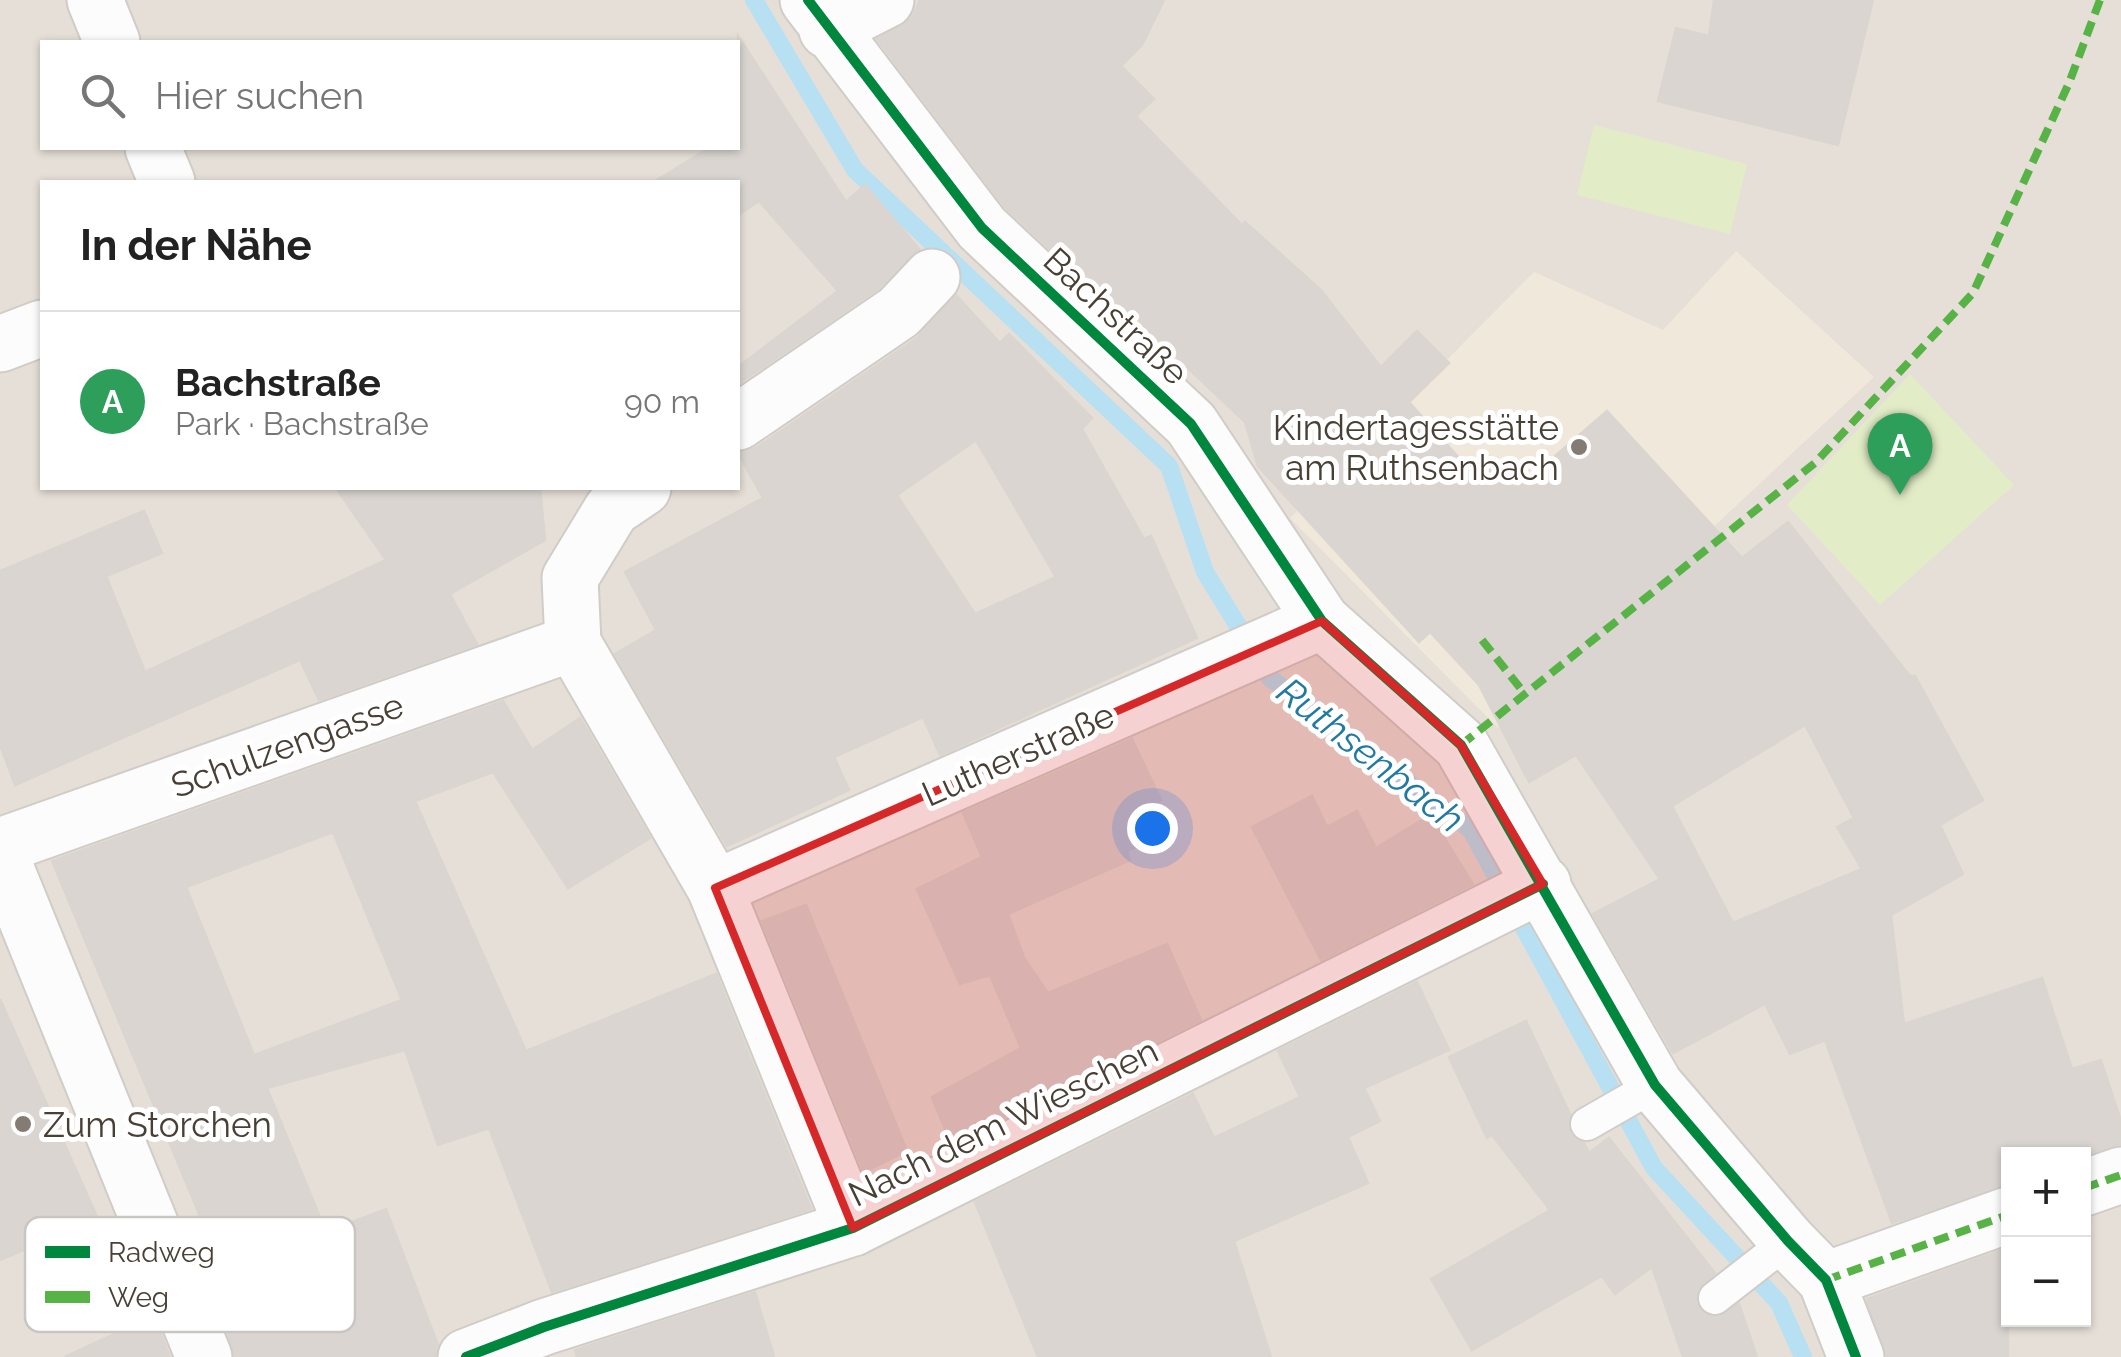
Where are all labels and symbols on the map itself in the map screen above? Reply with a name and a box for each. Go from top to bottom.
street label: Bachstraße [1036,239,1196,393]
place label: Kindertagesstätte am Ruthsenbach [1273,407,1559,488]
pin: A [1868,412,1932,495]
marker: Kindertagesstätte am Ruthsenbach [1568,436,1590,458]
water label: Ruthsenbach [1269,668,1473,842]
street label: Schulzengasse [165,684,409,806]
street label: Lutherstraße [916,693,1120,815]
your location [1127,803,1178,854]
street label: Nach dem Wieschen [842,1029,1164,1215]
place label: Zum Storchen [43,1104,272,1145]
marker: Zum Storchen [12,1113,34,1135]
legend [25,1217,355,1332]
text: Radweg [108,1236,215,1269]
text: Weg [108,1281,169,1314]

